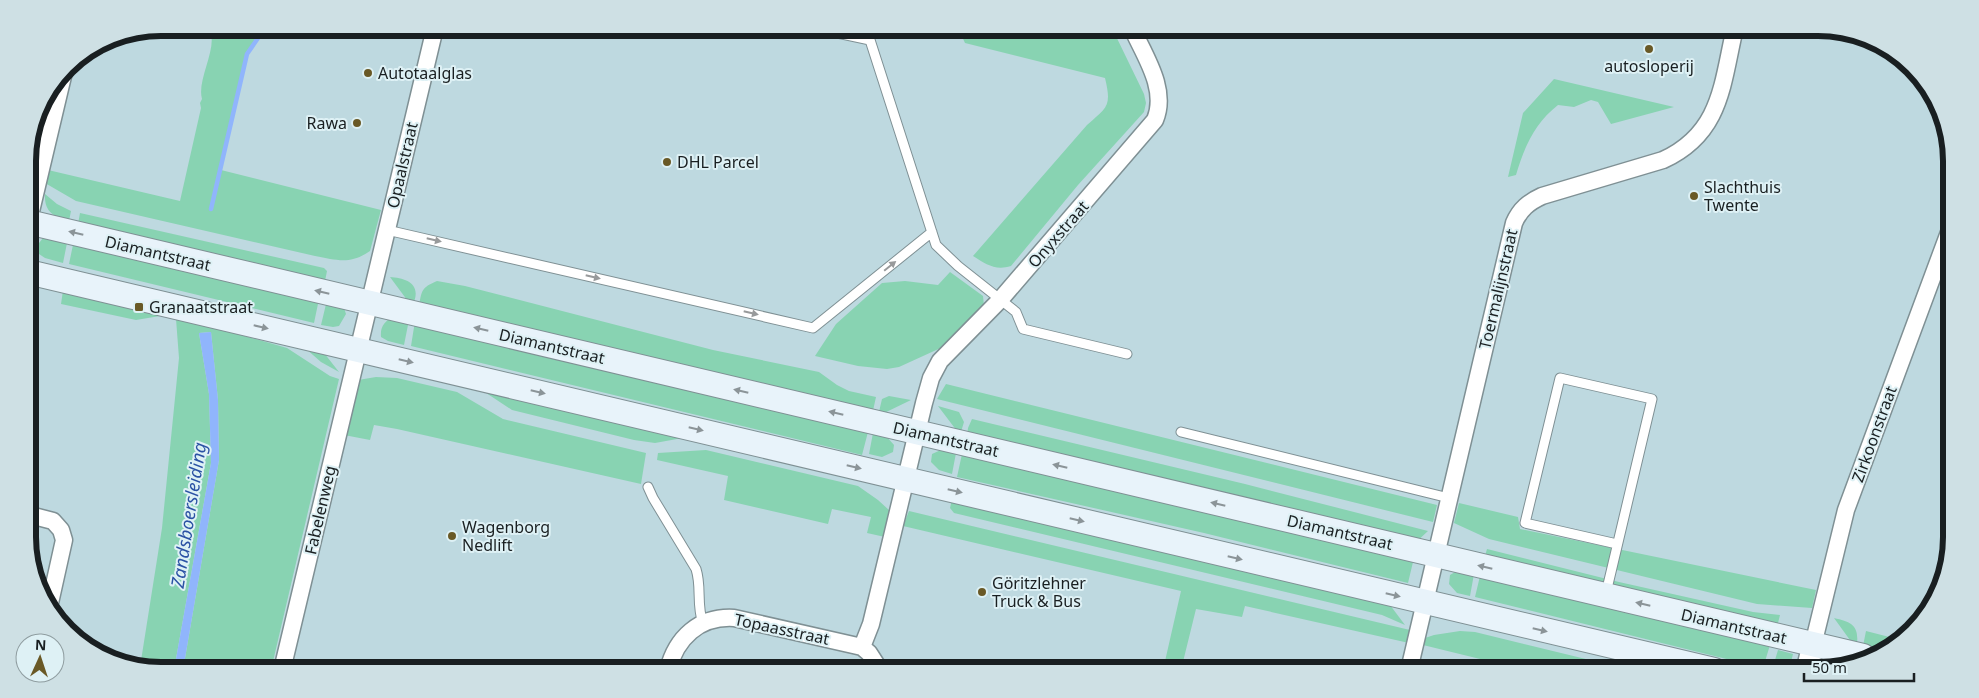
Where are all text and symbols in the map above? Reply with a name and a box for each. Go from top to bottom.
marker: autosloperij [1643,43,1655,55]
place label: autosloperij [1604,55,1694,77]
place label: Autotaalglas [378,62,472,84]
marker: Autotaalglas [362,67,374,79]
place label: Rawa [307,112,347,134]
marker: Rawa [351,117,363,129]
street label: Opaalstraat [381,119,423,210]
place label: DHL Parcel [677,151,759,173]
marker: DHL Parcel [661,156,673,168]
place label: Slachthuis Twente [1704,176,1781,216]
marker: Slachthuis Twente [1688,190,1700,202]
street label: Onyxstraat [1023,195,1093,272]
street label: Toermalijnstraat [1473,227,1523,351]
one-way arrow [68,229,84,237]
street label: Diamantstraat [103,230,213,276]
one-way arrow [427,236,442,244]
one-way arrow [883,261,897,271]
one-way arrow [585,273,600,281]
one-way arrow [314,288,329,296]
place label: Granaatstraat [149,296,253,318]
marker: Granaatstraat [133,301,145,313]
one-way arrow [743,309,758,317]
one-way arrow [254,323,269,331]
street label: Diamantstraat [497,323,607,369]
one-way arrow [473,325,488,333]
one-way arrow [398,357,413,365]
street label: Zirkoonstraat [1846,383,1902,485]
one-way arrow [733,387,749,395]
one-way arrow [530,388,545,396]
one-way arrow [829,409,844,417]
street label: Diamantstraat [891,416,1001,462]
one-way arrow [688,425,703,433]
water label: Zandsboersleiding [164,440,211,590]
one-way arrow [1052,462,1067,470]
street label: Fabelenweg [299,463,341,557]
one-way arrow [846,463,861,471]
one-way arrow [947,487,962,495]
one-way arrow [1210,500,1226,508]
street label: Diamantstraat [1285,509,1395,555]
place label: Wagenborg Nedlift [462,516,550,556]
one-way arrow [1069,516,1084,524]
marker: Wagenborg Nedlift [446,530,458,542]
one-way arrow [1227,554,1242,562]
one-way arrow [1478,563,1493,571]
place label: Göritzlehner Truck & Bus [992,572,1086,612]
marker: Göritzlehner Truck & Bus [976,586,988,598]
one-way arrow [1385,591,1400,599]
one-way arrow [1636,600,1651,608]
street label: Diamantstraat [1679,603,1789,649]
street label: Topaasstraat [733,608,832,650]
one-way arrow [1532,626,1547,634]
north arrow [15,633,65,683]
text: N [35,635,47,654]
scale bar [1804,650,1914,682]
text: 50 m [1812,657,1847,677]

